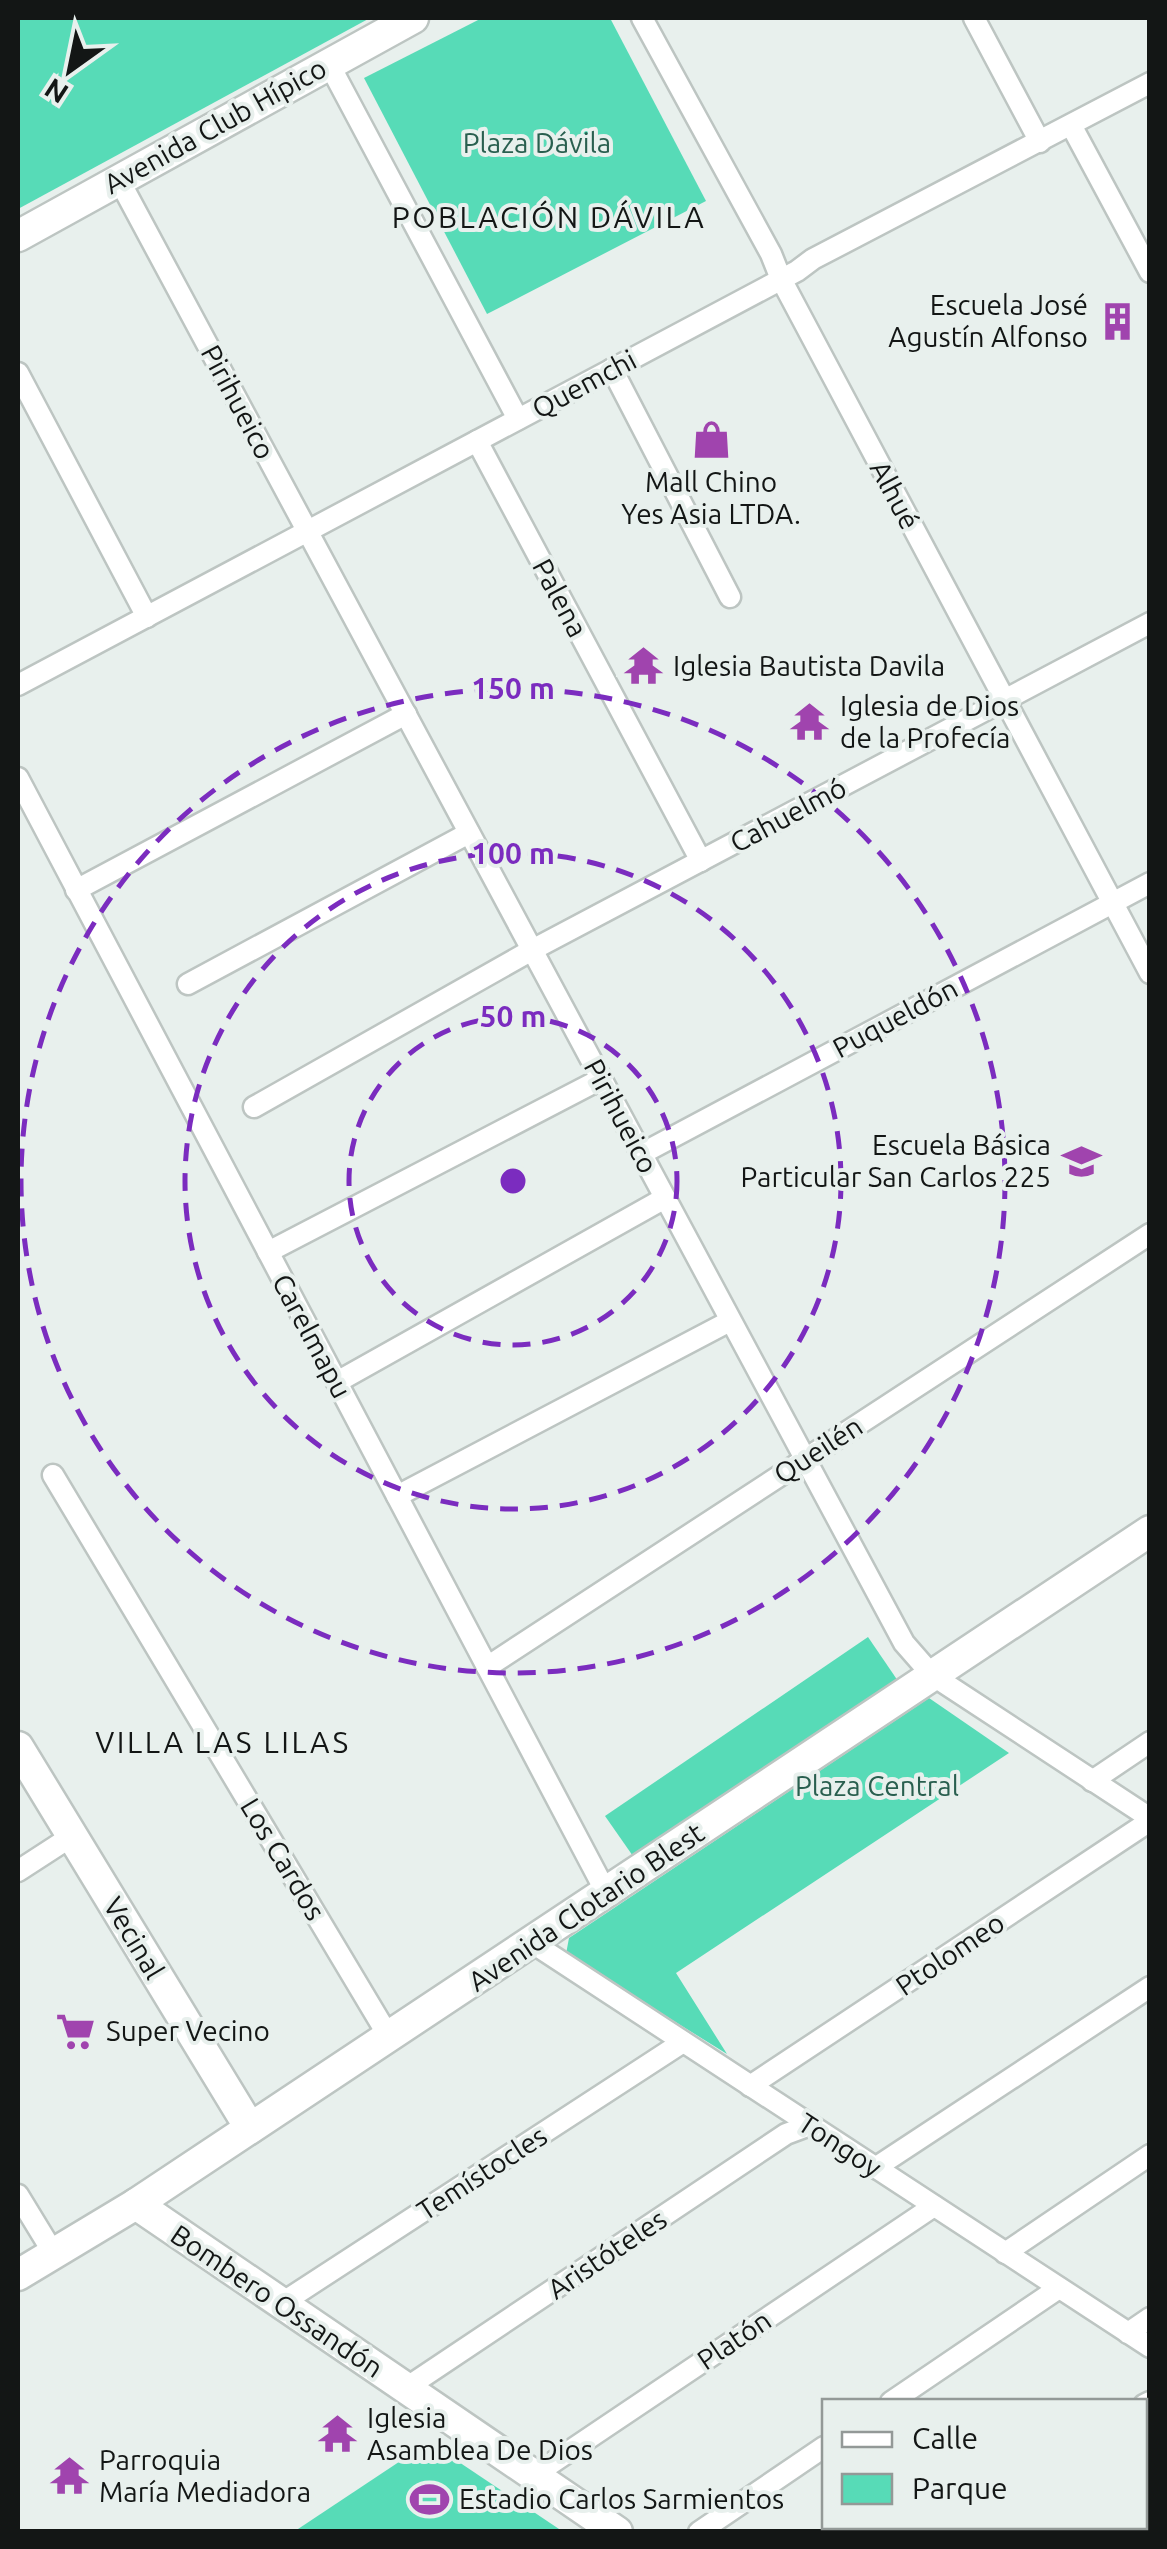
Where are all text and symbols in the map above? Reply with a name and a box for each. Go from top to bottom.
north arrow [20,20,120,120]
street label: Avenida Club Hípico [98,52,331,199]
text: N [39,73,73,110]
park label: Plaza Dávila [463,127,611,158]
district label: POBLACIÓN DÁVILA [392,199,706,234]
place label: Escuela José Agustín Alfonso [888,289,1088,352]
building icon: Escuela José Agustín Alfonso [1097,300,1139,342]
street label: Pirihueico [196,340,281,464]
street label: Quemchi [527,343,641,424]
shop icon: Mall Chino Yes Asia LTDA. [690,419,732,461]
street label: Alhué [865,455,926,534]
place label: Mall Chino Yes Asia LTDA. [621,466,801,529]
street label: Palena [527,553,594,642]
temple icon: Iglesia Bautista Davila [622,645,664,687]
place label: Iglesia Bautista Davila [673,650,945,681]
text: 150 m [471,671,555,705]
place label: Iglesia de Dios de la Profecía [840,690,1019,753]
temple icon: Iglesia de Dios de la Profecía [789,701,831,743]
street label: Cahuelmó [724,771,851,858]
text: 100 m [471,836,555,870]
street label: Puqueldón [827,972,962,1063]
text: 50 m [480,999,546,1033]
street label: Pirihueico [579,1054,664,1178]
place label: Escuela Básica Particular San Carlos 225 [741,1129,1051,1192]
school or university icon: Escuela Básica Particular San Carlos 225 [1060,1140,1102,1182]
centre of rings [495,1163,531,1199]
street label: Carelmapu [267,1268,358,1403]
street label: Queilén [768,1410,868,1489]
district label: VILLA LAS LILAS [95,1725,351,1759]
park label: Plaza Central [795,1770,959,1801]
street label: Los Cardos [235,1792,332,1925]
street label: Avenida Clotario Blest [462,1816,709,1997]
street label: Vecinal [98,1891,171,1984]
street label: Ptolomeo [890,1906,1010,2001]
supermarket icon: Super Vecino [55,2010,97,2052]
place label: Super Vecino [106,2015,270,2046]
street label: Tongoy [793,2106,888,2183]
street label: Temístocles [411,2119,552,2226]
street label: Aristóteles [541,2203,672,2305]
street label: Bombero Ossandón [166,2218,389,2383]
street label: Platón [691,2304,776,2375]
legend [822,2399,1147,2529]
place label: Iglesia Asamblea De Dios [367,2402,593,2465]
temple icon: Iglesia Asamblea De Dios [316,2413,358,2455]
text: Calle [912,2421,978,2455]
place label: Parroquia María Mediadora [99,2444,311,2507]
temple icon: Parroquia María Mediadora [48,2455,90,2497]
text: Parque [912,2471,1008,2505]
sports icon: Estadio Carlos Sarmientos [408,2478,450,2520]
place label: Estadio Carlos Sarmientos [459,2483,784,2514]

